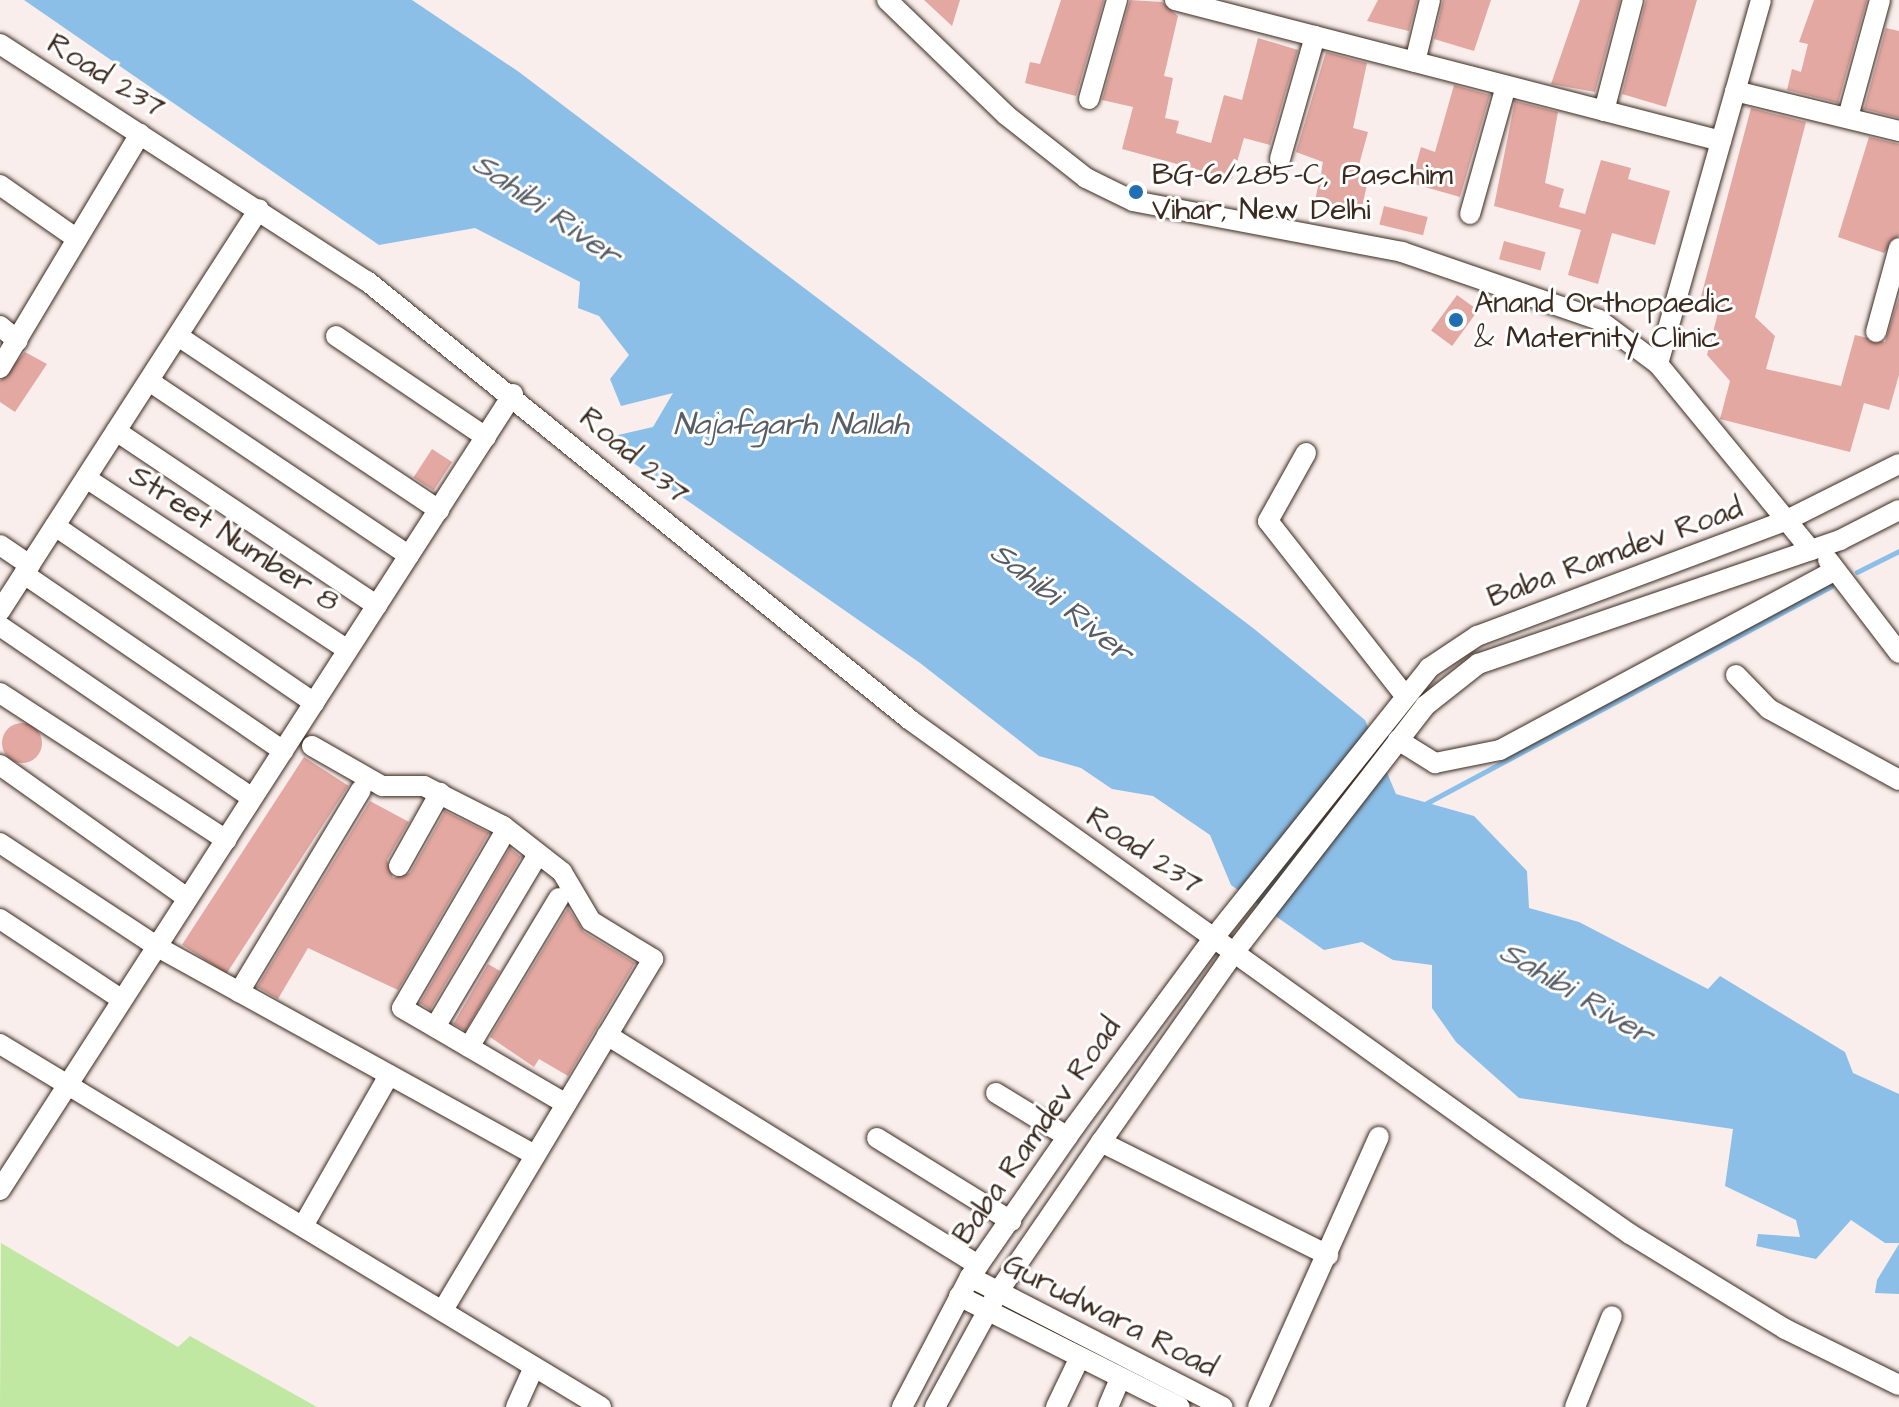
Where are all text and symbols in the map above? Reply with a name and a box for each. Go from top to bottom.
street label: Road 237 [41,26,171,126]
water label: Sahibi River [464,145,628,275]
place label: BG-6/285-C, Paschim Vihar, New Delhi [1152,157,1453,228]
marker: BG-6/285-C, Paschim Vihar, New Delhi [1127,183,1145,201]
place label: Anand Orthopaedic & Maternity Clinic [1474,285,1733,356]
marker: Anand Orthopaedic & Maternity Clinic [1445,309,1467,331]
street label: Road 237 [572,400,696,512]
water label: Najafgarh Nallah [674,406,908,444]
street label: Street Number 8 [122,458,346,620]
street label: Baba Ramdev Road [1483,490,1747,616]
water label: Sahibi River [982,534,1140,672]
street label: Road 237 [1079,799,1209,903]
water label: Sahibi River [1492,933,1660,1055]
street label: Baba Ramdev Road [945,1011,1129,1251]
street label: Gurudwara Road [997,1247,1223,1385]

